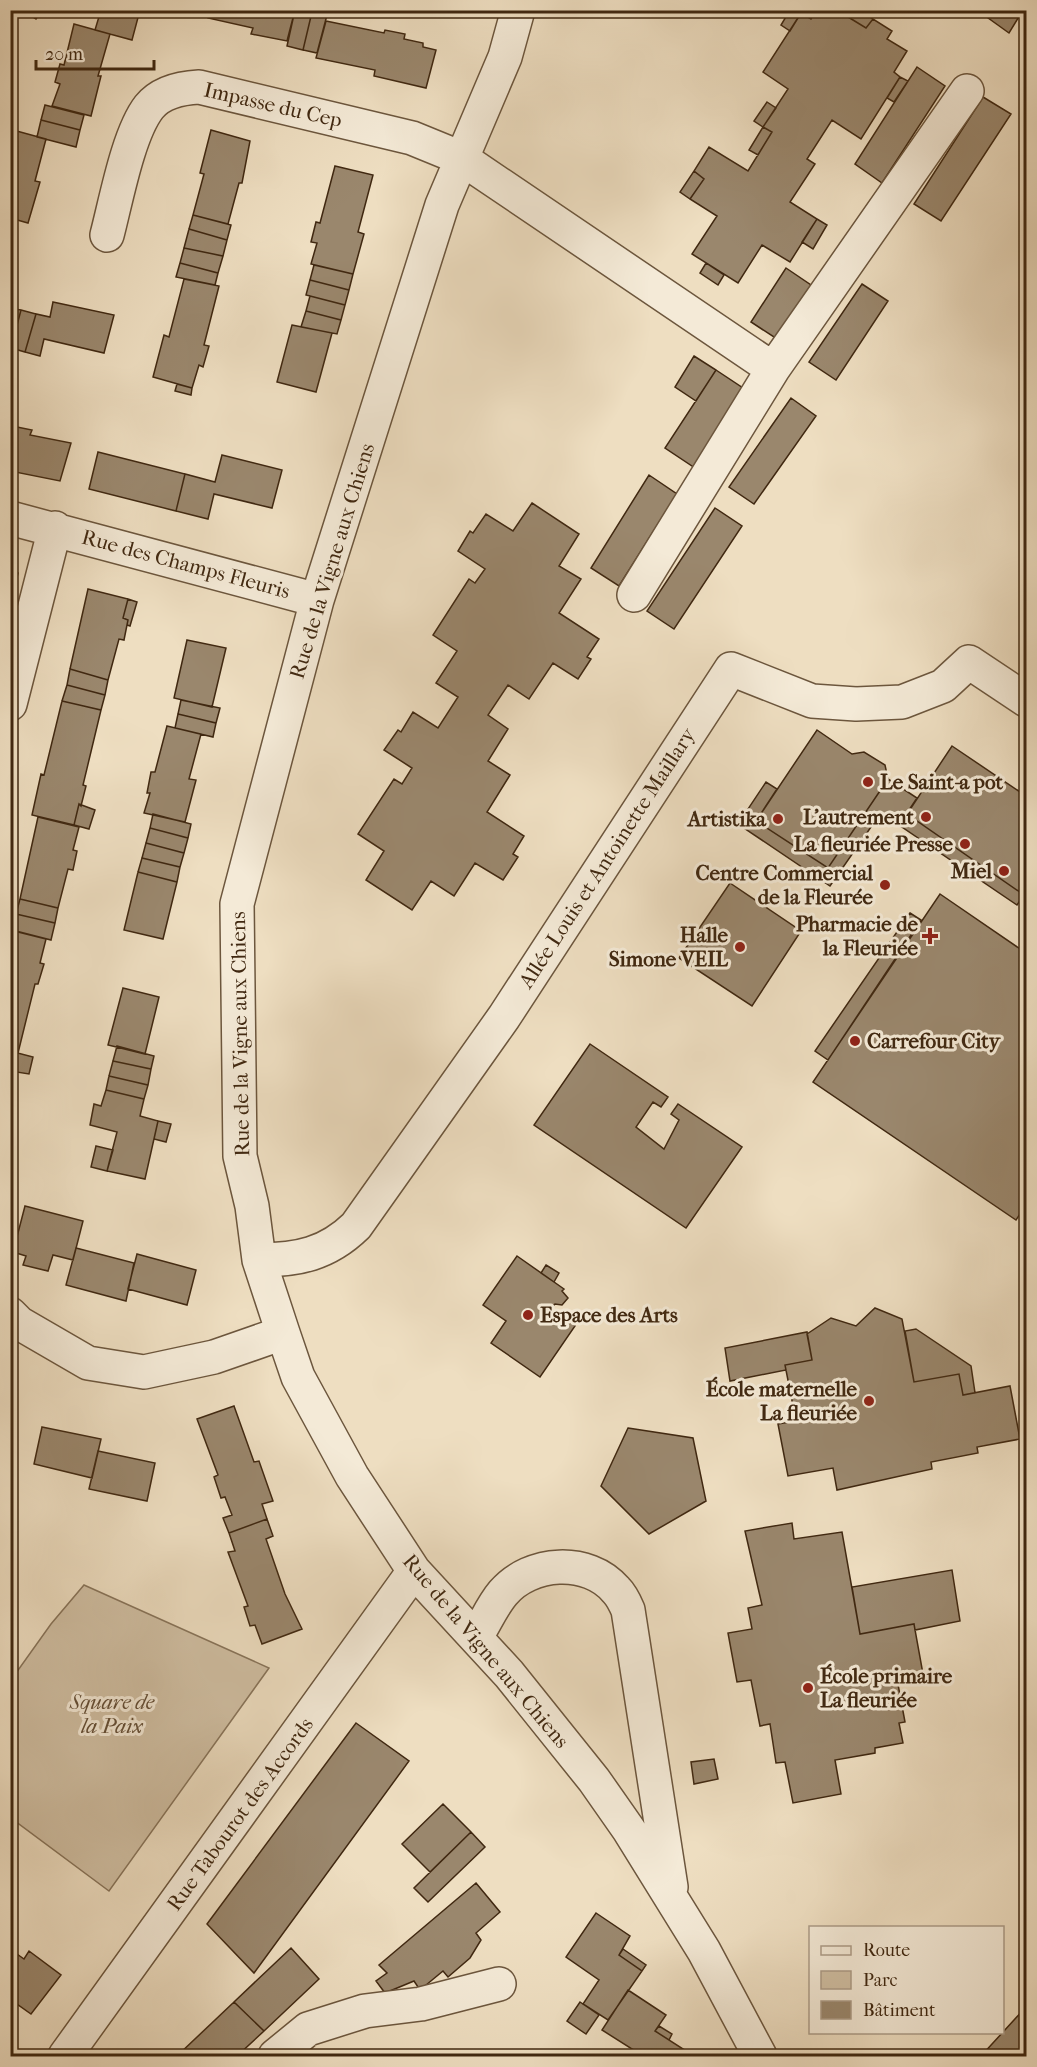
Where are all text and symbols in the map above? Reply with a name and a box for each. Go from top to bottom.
scale bar [36,33,154,71]
text: 20 m [45,44,83,65]
street label: Impasse du Cep [202,77,344,133]
street label: Rue de la Vigne aux Chiens [285,440,379,682]
street label: Rue des Champs Fleuris [79,525,293,603]
street label: Allée Louis et Antoinette Maillary [513,723,701,993]
place label: Le Saint-a pot [880,770,1004,794]
marker: Le Saint-a pot [861,775,875,789]
place label: L'autrement [803,805,915,829]
place label: Artistika [686,807,767,831]
marker: L'autrement [919,810,933,824]
marker: Artistika [771,812,785,826]
place label: La fleuriée Presse [794,832,954,856]
marker: La fleuriée Presse [958,837,972,851]
place label: Miel [950,859,992,883]
place label: Centre Commercial de la Fleurée [695,861,874,909]
marker: Miel [997,864,1011,878]
marker: Centre Commercial de la Fleurée [878,878,892,892]
street label: Rue de la Vigne aux Chiens [226,911,254,1157]
place label: Pharmacie de la Fleuriée [796,912,919,960]
place label: Halle Simone VEIL [609,923,729,971]
marker: Pharmacie de la Fleuriée [923,929,937,943]
marker: Halle Simone VEIL [733,940,747,954]
place label: Carrefour City [867,1029,1002,1053]
marker: Carrefour City [848,1034,862,1048]
place label: Espace des Arts [540,1303,678,1327]
marker: Espace des Arts [521,1308,535,1322]
place label: École maternelle La fleuriée [706,1376,858,1425]
marker: École maternelle La fleuriée [862,1394,876,1408]
street label: Rue de la Vigne aux Chiens [398,1549,574,1753]
place label: École primaire La fleuriée [820,1663,953,1712]
marker: École primaire La fleuriée [801,1681,815,1695]
park label: Square de la Paix [69,1690,155,1738]
street label: Rue Tabourot des Accords [162,1713,318,1915]
legend [809,1926,1004,2034]
text: Route [863,1940,910,1961]
text: Parc [863,1970,898,1991]
text: Bâtiment [863,2000,936,2021]

